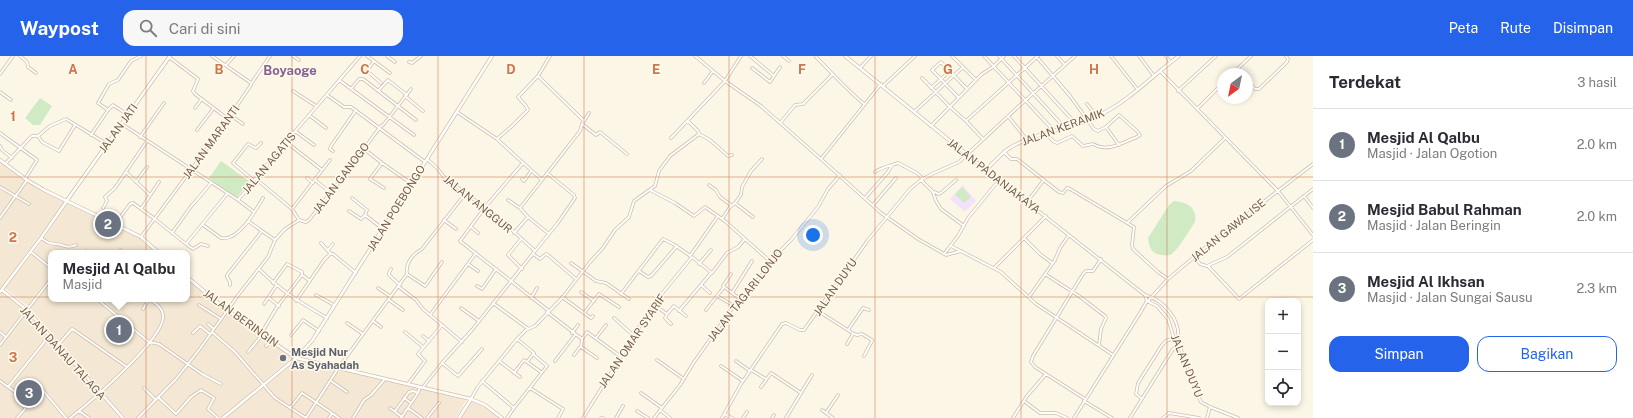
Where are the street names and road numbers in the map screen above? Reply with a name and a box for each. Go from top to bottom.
street label: JALAN JATI [96,101,140,155]
street label: JALAN MARANTI [180,103,242,181]
street label: JALAN KERAMIK [1020,106,1106,148]
street label: JALAN AGATIS [240,130,298,196]
street label: JALAN PADANJAKAYA [945,136,1043,216]
street label: JALAN GANOGO [311,140,371,216]
street label: JALAN POEBONGO [365,163,427,253]
street label: JALAN ANGGUR [441,173,515,235]
street label: JALAN GAWALISE [1188,196,1268,264]
street label: JALAN TAGARI LONJO [705,246,785,344]
street label: JALAN DUYU [811,256,859,318]
street label: JALAN BERINGIN [201,287,281,349]
street label: JALAN OMAR SYARIF [596,292,668,390]
street label: JALAN DANAU TALAGA [18,304,108,402]
street label: JALAN DUYU [1169,333,1205,399]

